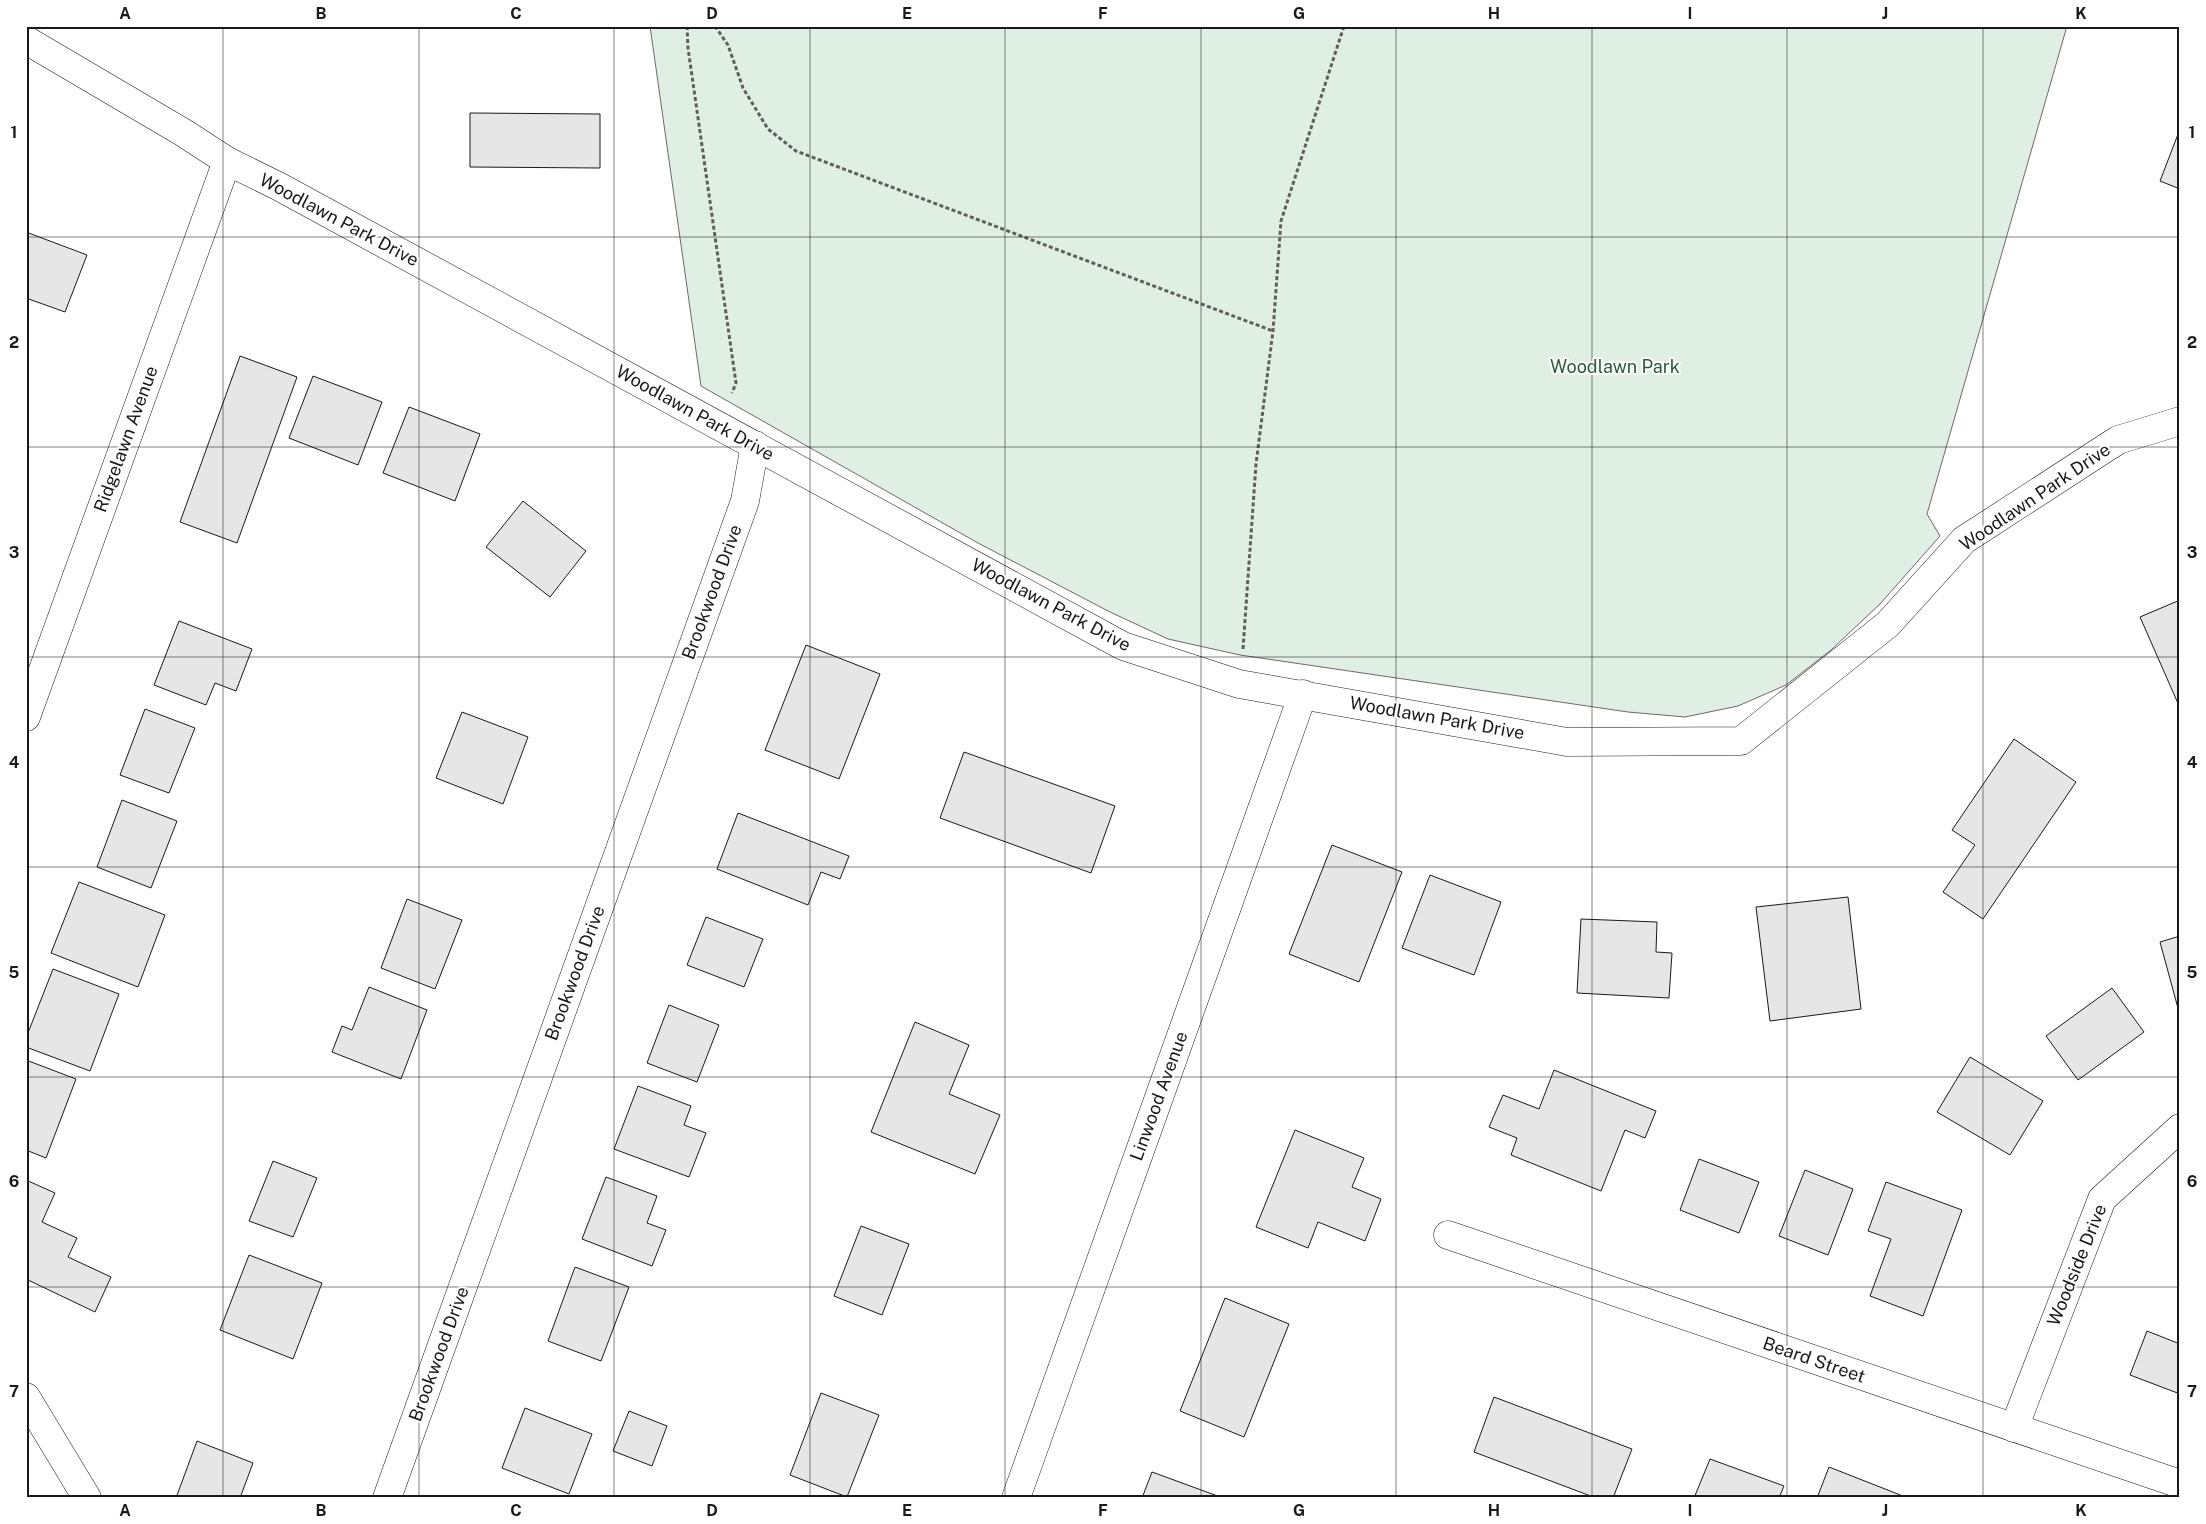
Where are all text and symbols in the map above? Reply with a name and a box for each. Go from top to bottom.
text: A [119,4,131,23]
text: B [316,4,327,23]
text: C [510,4,522,23]
text: D [706,4,718,23]
text: E [902,4,912,23]
text: F [1098,4,1108,23]
text: G [1293,4,1305,23]
text: H [1488,4,1500,23]
text: I [1688,4,1692,23]
text: J [1882,4,1888,23]
text: K [2075,4,2087,23]
text: 1 [11,123,17,142]
text: 1 [2189,123,2195,142]
street label: Woodlawn Park Drive [256,169,422,270]
text: 2 [9,333,19,352]
text: 2 [2187,333,2197,352]
park label: Woodlawn Park [1550,356,1680,377]
street label: Woodlawn Park Drive [613,360,778,465]
street label: Ridgelawn Avenue [89,363,162,515]
street label: Woodlawn Park Drive [1955,438,2114,555]
street label: Brookwood Drive [677,521,746,662]
text: 3 [9,543,19,562]
text: 3 [2187,543,2197,562]
street label: Woodlawn Park Drive [968,554,1134,655]
street label: Woodlawn Park Drive [1348,692,1526,743]
text: 4 [9,753,20,772]
text: 4 [2187,753,2198,772]
street label: Brookwood Drive [540,902,609,1043]
text: 5 [9,963,20,982]
text: 5 [2187,963,2198,982]
street label: Linwood Avenue [1125,1028,1192,1163]
text: 6 [9,1172,19,1191]
text: 6 [2187,1172,2197,1191]
street label: Woodside Drive [2043,1201,2110,1329]
street label: Brookwood Drive [404,1283,473,1424]
street label: Beard Street [1760,1332,1868,1387]
text: 7 [9,1382,19,1401]
text: 7 [2187,1382,2197,1401]
text: A [119,1501,131,1520]
text: B [316,1501,327,1520]
text: C [510,1501,522,1520]
text: D [706,1501,718,1520]
text: E [902,1501,912,1520]
text: F [1098,1501,1108,1520]
text: G [1293,1501,1305,1520]
text: H [1488,1501,1500,1520]
text: I [1688,1501,1692,1520]
text: J [1882,1501,1888,1520]
text: K [2075,1501,2087,1520]

